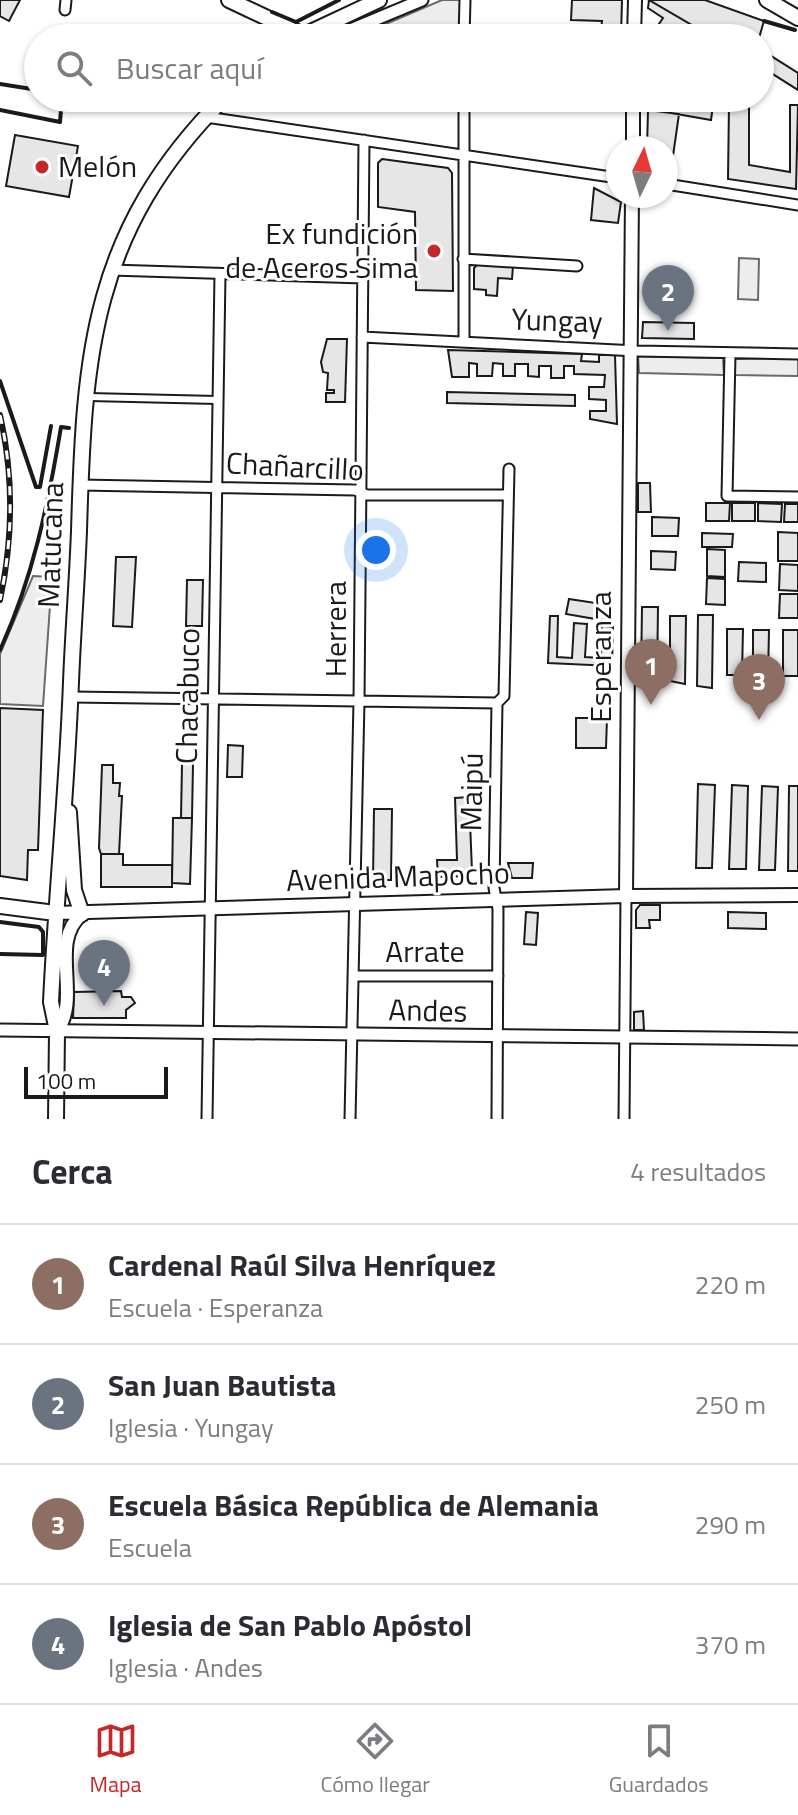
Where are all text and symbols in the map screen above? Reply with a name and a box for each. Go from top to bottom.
search box [24,24,774,112]
text: Buscar aquí [116,45,263,91]
icon: search [52,46,96,90]
north arrow [606,136,678,208]
place label: Melón [58,143,137,189]
marker: Melón [33,158,51,176]
place label: Ex fundición de Aceros Sima [225,210,418,290]
marker: Ex fundición de Aceros Sima [425,242,443,260]
pin: 2 [642,265,694,331]
street label: Yungay [511,295,603,345]
street label: Chañarcillo [225,439,365,493]
street label: Matucana [25,481,75,609]
your location [356,530,396,570]
street label: Herrera [312,581,358,677]
street label: Esperanza [577,591,623,723]
street label: Chacabuco [163,628,211,764]
pin: 1 [625,639,677,705]
pin: 3 [733,654,785,720]
street label: Maipú [447,752,495,832]
street label: Avenida Mapocho [285,849,511,903]
street label: Arrate [385,928,465,974]
pin: 4 [78,940,130,1006]
street label: Andes [388,986,468,1034]
scale bar [24,1063,168,1099]
text: 100 m [36,1064,96,1098]
text: Cerca [32,1145,113,1197]
text: 4 resultados [630,1152,766,1191]
text: Cardenal Raúl Silva Henríquez [108,1242,496,1288]
text: 1 [51,1265,65,1304]
text: 220 m [695,1265,766,1304]
text: Escuela · Esperanza [108,1288,323,1327]
text: San Juan Bautista [108,1362,336,1408]
text: 2 [51,1385,65,1424]
text: 250 m [695,1385,766,1424]
text: Iglesia · Yungay [108,1408,274,1447]
text: Escuela Básica República de Alemania [108,1482,599,1528]
text: 3 [51,1505,65,1544]
text: 290 m [695,1505,766,1544]
text: Escuela [108,1528,192,1567]
text: Iglesia de San Pablo Apóstol [108,1602,472,1648]
text: 4 [51,1625,65,1664]
text: 370 m [695,1625,766,1664]
text: Iglesia · Andes [108,1648,263,1687]
tab: Mapa [89,1719,142,1801]
tab: Cómo llegar [320,1719,430,1801]
tab: Guardados [609,1719,709,1801]

